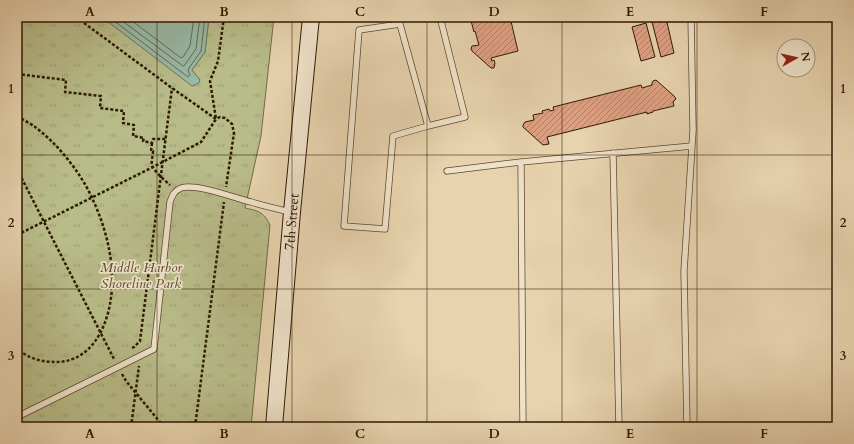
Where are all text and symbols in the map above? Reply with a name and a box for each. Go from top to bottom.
text: A [85,3,95,21]
text: B [219,3,229,21]
text: C [355,3,365,21]
text: D [488,3,500,21]
text: E [626,3,634,21]
text: F [760,3,768,21]
north arrow [776,38,816,78]
text: N [797,51,814,63]
text: 1 [8,80,14,98]
text: 1 [840,80,846,98]
street label: 7th Street [279,192,303,251]
text: 2 [8,214,15,232]
text: 2 [840,214,847,232]
park label: Middle Harbor Shoreline Park [100,258,183,293]
text: 3 [8,347,15,365]
text: 3 [840,347,847,365]
text: A [85,425,95,443]
text: B [219,425,229,443]
text: C [355,425,365,443]
text: D [488,425,500,443]
text: E [626,425,634,443]
text: F [760,425,768,443]

